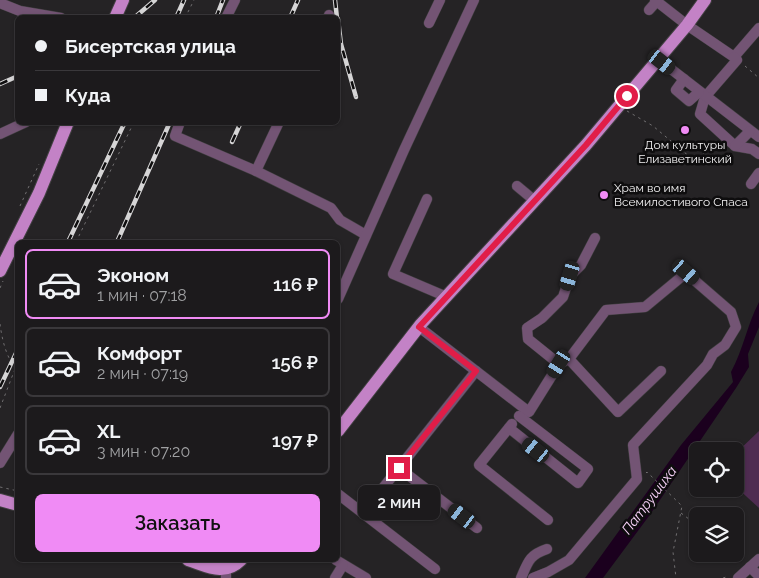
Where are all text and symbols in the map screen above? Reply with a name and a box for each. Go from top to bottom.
text: Бисертская улица [65,35,236,57]
car [645,47,678,77]
text: Куда [65,84,111,106]
route start [616,85,638,107]
marker: Дом культуры Елизаветинский [679,124,691,136]
place label: Дом культуры Елизаветинский [638,138,732,166]
place label: Храм во имя Всемилостивого Спаса [614,181,748,209]
marker: Храм во имя Всемилостивого Спаса [598,189,610,201]
car [669,256,702,288]
car [558,259,581,293]
icon: car [37,262,82,307]
text: Эконом [97,264,169,286]
text: 116 ₽ [273,273,318,295]
text: 1 мин · 07:18 [97,286,187,305]
icon: car [37,340,82,385]
text: Комфорт [97,342,182,364]
car [544,347,573,381]
text: 156 ₽ [271,351,318,373]
text: 2 мин · 07:19 [97,364,188,383]
icon: car [37,418,82,463]
text: XL [97,420,120,442]
text: 197 ₽ [272,429,318,451]
car [519,435,552,465]
text: 3 мин · 07:20 [97,442,190,461]
map controls [689,442,744,562]
button: locate [689,442,744,497]
route end [388,457,410,479]
water label: Патрушиха [618,463,680,537]
callout: 2 мин [358,486,440,520]
text: 2 мин [377,493,421,512]
button: Заказать [35,494,320,552]
car [445,501,478,531]
button: layers [689,507,744,562]

